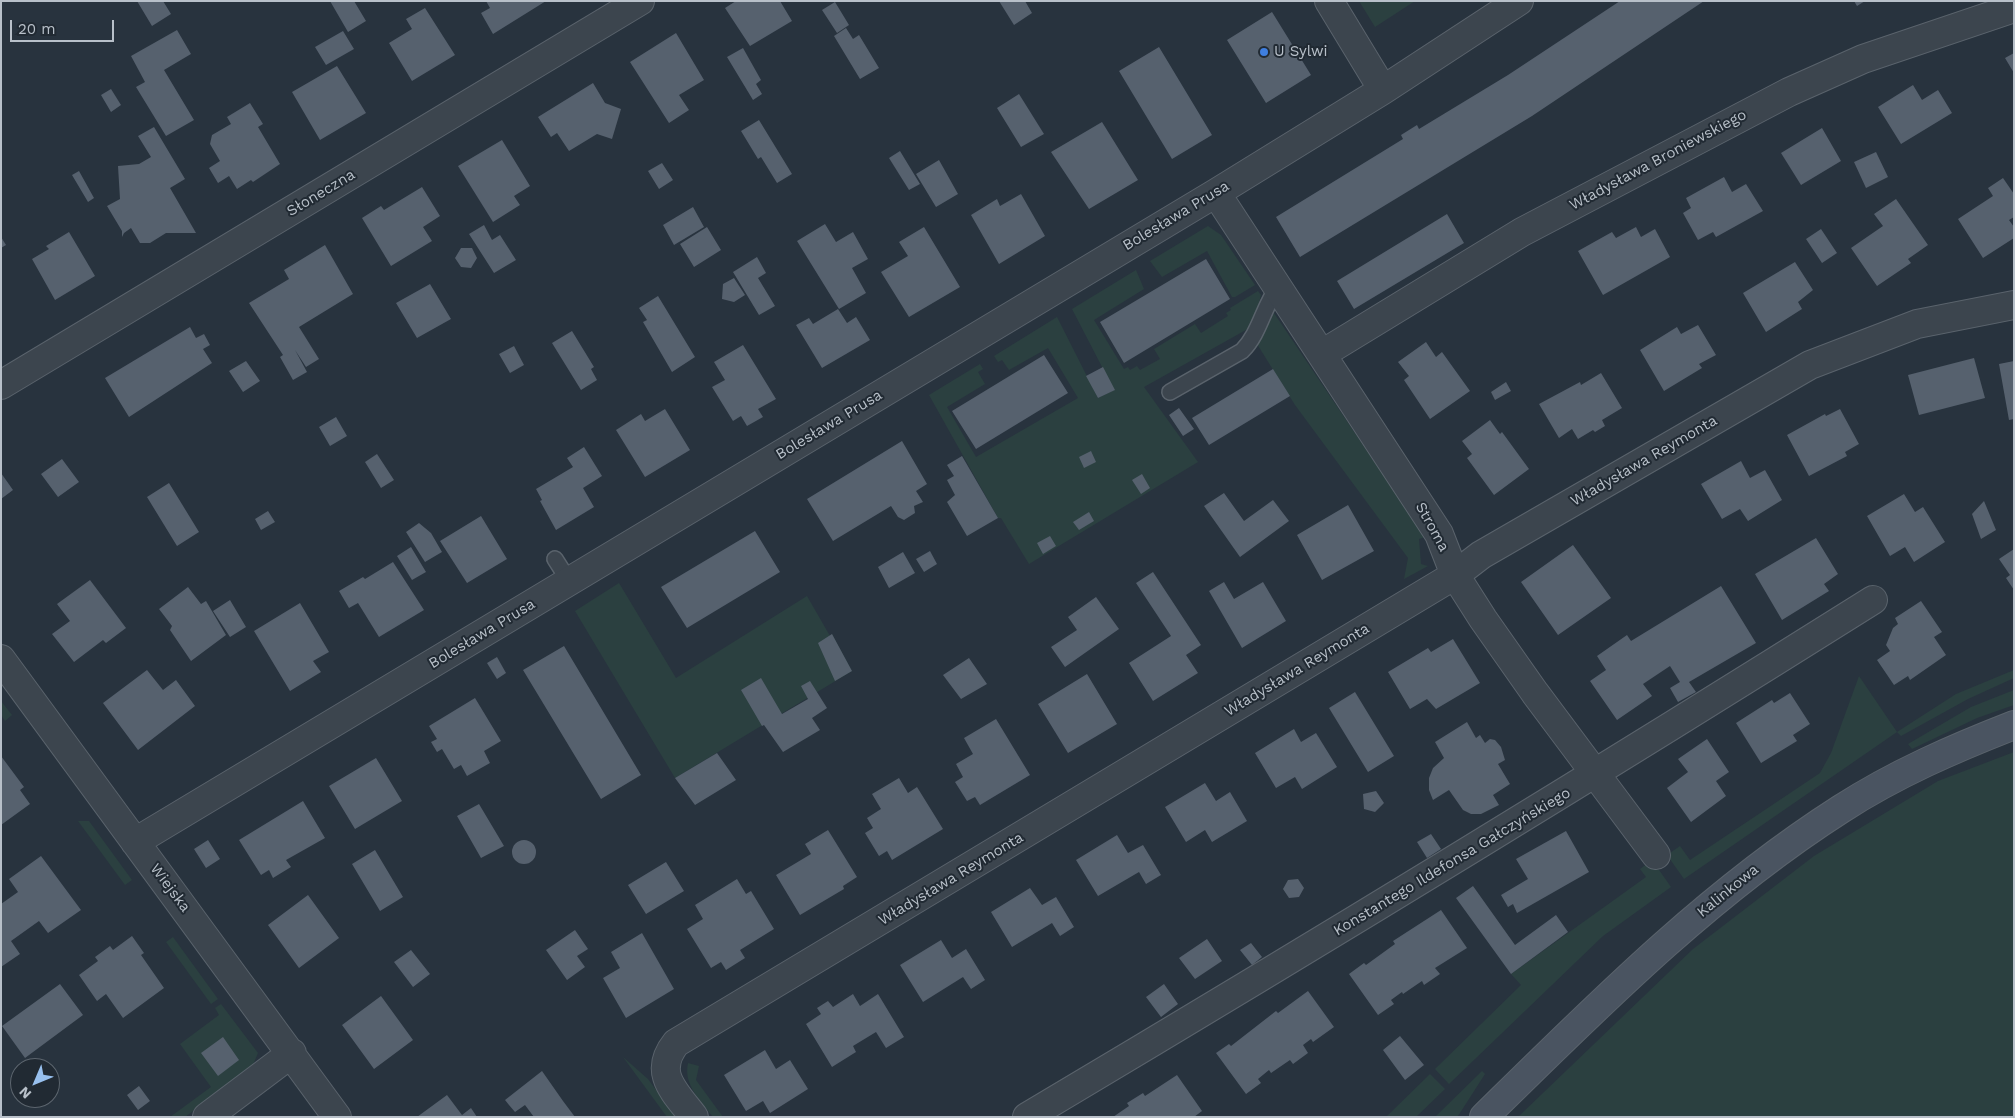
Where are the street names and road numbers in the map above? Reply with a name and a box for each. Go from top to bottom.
street label: Władysława Broniewskiego [1566,106,1750,214]
street label: Słoneczna [284,166,358,220]
street label: Bolesława Prusa [1120,177,1232,255]
street label: Bolesława Prusa [773,386,885,464]
street label: Władysława Reymonta [1568,412,1720,510]
street label: Stroma [1411,499,1453,555]
street label: Bolesława Prusa [426,595,538,673]
street label: Władysława Reymonta [1221,620,1373,720]
street label: Konstantego Ildefonsa Gałczyńskiego [1330,784,1574,940]
street label: Władysława Reymonta [875,829,1027,929]
street label: Wiejska [146,860,194,916]
street label: Kalinkowa [1694,861,1762,921]

